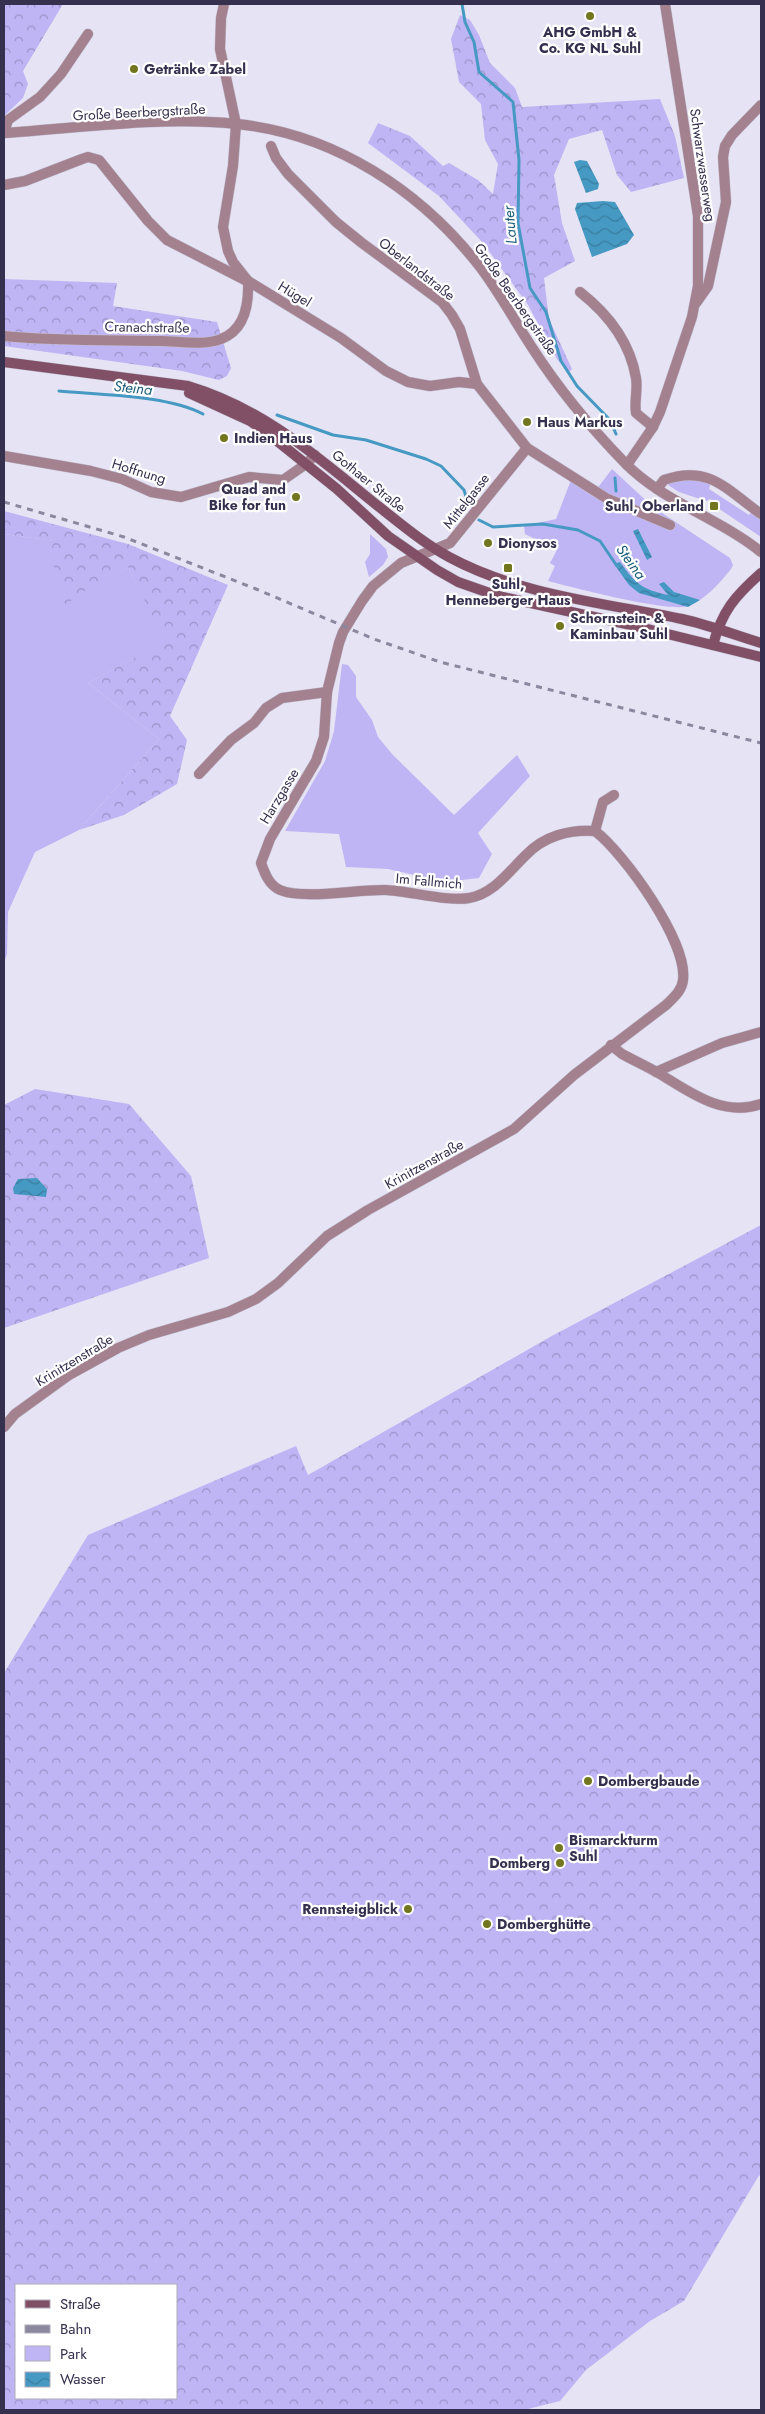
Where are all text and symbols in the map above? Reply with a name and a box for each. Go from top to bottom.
marker: AHG GmbH & Co. KG NL Suhl [584,10,596,22]
place label: AHG GmbH & Co. KG NL Suhl [539,22,641,58]
place label: Getränke Zabel [144,59,246,79]
marker: Getränke Zabel [128,63,140,75]
street label: Große Beerbergstraße [72,99,206,125]
street label: Schwarzwasserweg [685,107,721,223]
water label: Lauter [497,204,523,245]
street label: Oberlandstraße [375,233,459,305]
street label: Große Beerbergstraße [470,239,562,359]
street label: Hügel [275,276,315,312]
street label: Cranachstraße [104,316,190,338]
water label: Steina [113,375,154,401]
place label: Haus Markus [537,412,623,432]
marker: Haus Markus [521,416,533,428]
place label: Indien Haus [234,428,313,448]
marker: Indien Haus [218,432,230,444]
street label: Gothaer Straße [328,445,410,517]
street label: Hoffnung [109,453,169,489]
street label: Mittelgasse [438,469,494,533]
place label: Quad and Bike for fun [209,479,286,515]
marker: Quad and Bike for fun [290,491,302,503]
place label: Suhl, Oberland [605,496,704,516]
marker: Suhl, Oberland [708,500,720,512]
place label: Dionysos [498,533,557,553]
marker: Dionysos [482,537,494,549]
water label: Steina [611,540,652,585]
marker: Suhl, Henneberger Haus [502,562,514,574]
place label: Suhl, Henneberger Haus [446,574,571,610]
place label: Schornstein- & Kaminbau Suhl [570,608,668,644]
marker: Schornstein- & Kaminbau Suhl [554,620,566,632]
street label: Harzgasse [255,765,303,827]
street label: Im Fallmich [395,868,463,894]
street label: Krinitzenstraße [381,1134,467,1194]
street label: Krinitzenstraße [31,1329,117,1391]
place label: Dombergbaude [598,1771,700,1791]
marker: Dombergbaude [582,1775,594,1787]
place label: Bismarckturm Suhl [569,1830,658,1866]
marker: Bismarckturm Suhl [553,1842,565,1854]
place label: Domberg [489,1853,550,1873]
marker: Domberg [554,1857,566,1869]
place label: Rennsteigblick [302,1899,398,1919]
marker: Rennsteigblick [402,1903,414,1915]
place label: Domberghütte [497,1914,591,1934]
marker: Domberghütte [481,1918,493,1930]
legend [15,2284,178,2399]
text: Straße [60,2293,101,2315]
text: Bahn [60,2318,91,2340]
text: Park [60,2343,87,2365]
text: Wasser [60,2368,106,2390]

